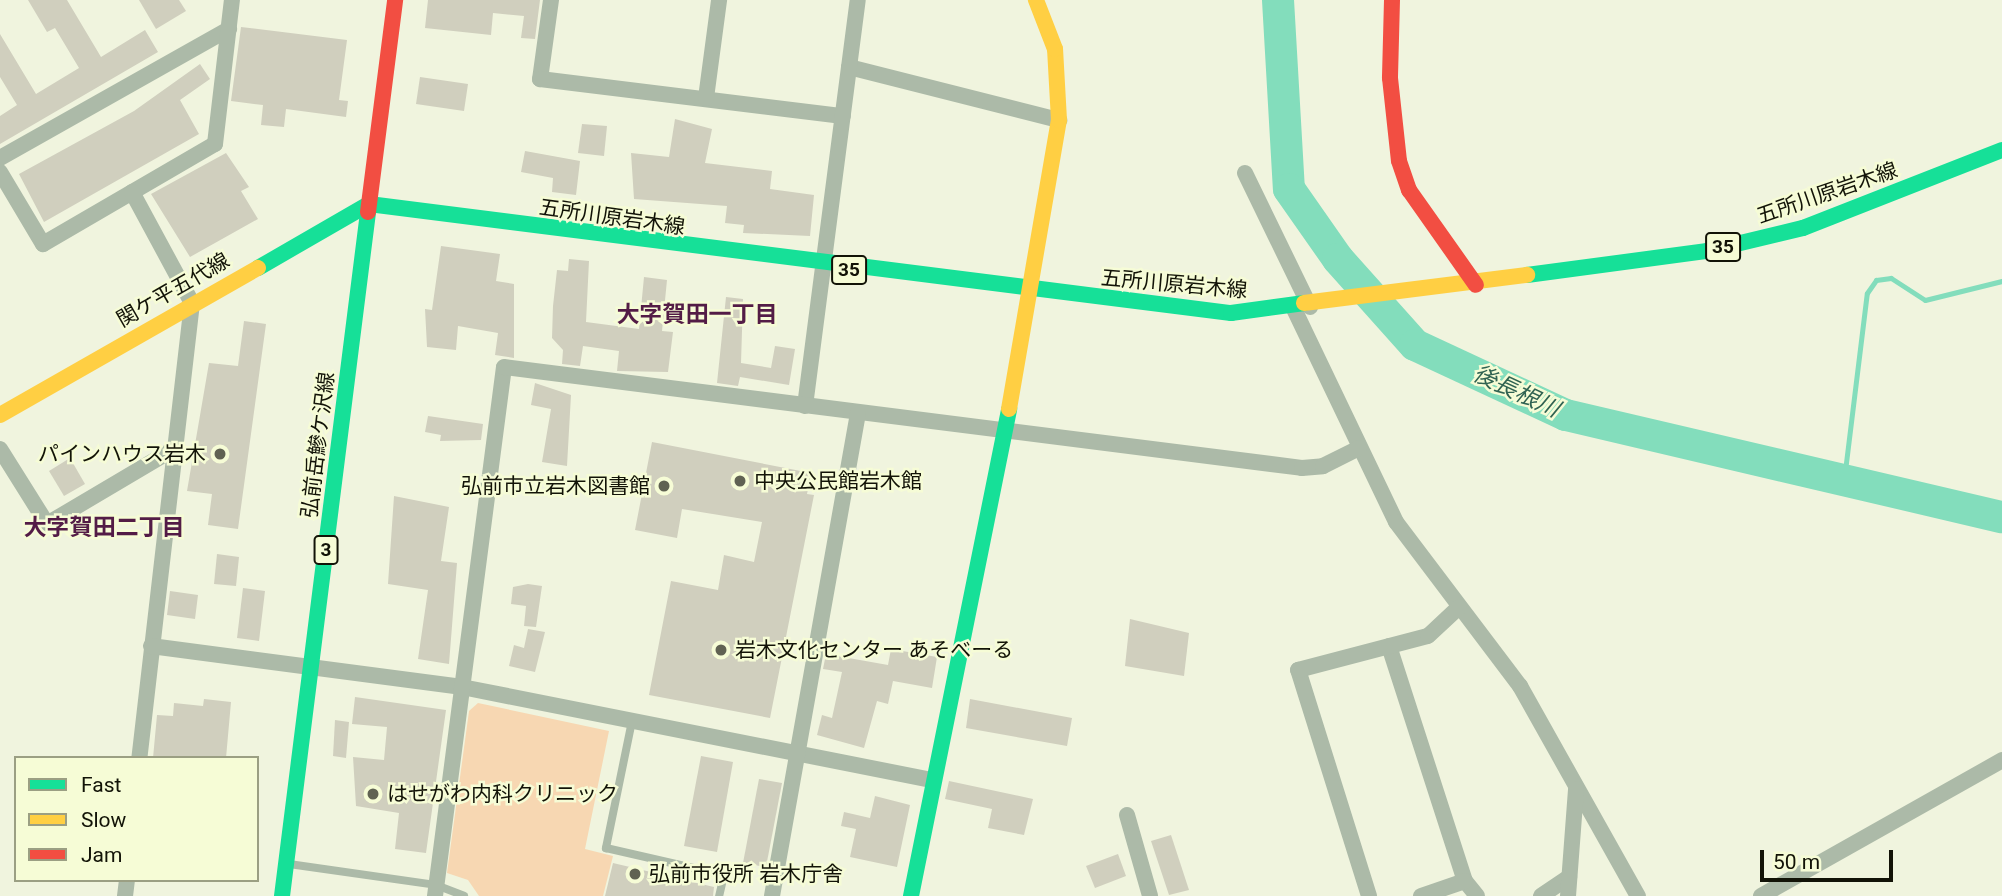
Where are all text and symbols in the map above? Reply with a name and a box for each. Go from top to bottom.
street label: 五所川原岩木線 [1753,157,1901,229]
street label: 五所川原岩木線 [537,194,687,240]
road number: 35 [1704,232,1742,262]
street label: 関ケ平五代線 [112,248,234,332]
road number: 35 [830,254,868,286]
street label: 五所川原岩木線 [1100,265,1248,303]
district label: 大字賀田一丁目 [617,301,777,329]
water label: 後長根川 [1468,360,1564,424]
street label: 弘前岳鰺ケ沢線 [297,371,339,519]
place label: パインハウス岩木 [38,441,206,467]
marker: パインハウス岩木 [212,446,228,462]
place label: 中央公民館岩木館 [754,468,922,494]
place label: 弘前市立岩木図書館 [461,473,650,499]
marker: 中央公民館岩木館 [732,473,748,489]
marker: 弘前市立岩木図書館 [656,478,672,494]
district label: 大字賀田二丁目 [24,514,184,542]
road number: 3 [312,534,340,566]
place label: 岩木文化センター あそべーる [735,637,1013,663]
marker: 岩木文化センター あそべーる [713,642,729,658]
legend [14,756,259,882]
text: Fast [81,773,121,797]
place label: はせがわ内科クリニック [387,781,618,807]
marker: はせがわ内科クリニック [365,786,381,802]
text: Slow [81,808,126,832]
scale bar [1764,836,1897,880]
text: Jam [81,843,122,867]
text: 50 m [1773,850,1820,874]
place label: 弘前市役所 岩木庁舎 [649,861,843,887]
marker: 弘前市役所 岩木庁舎 [627,866,643,882]

